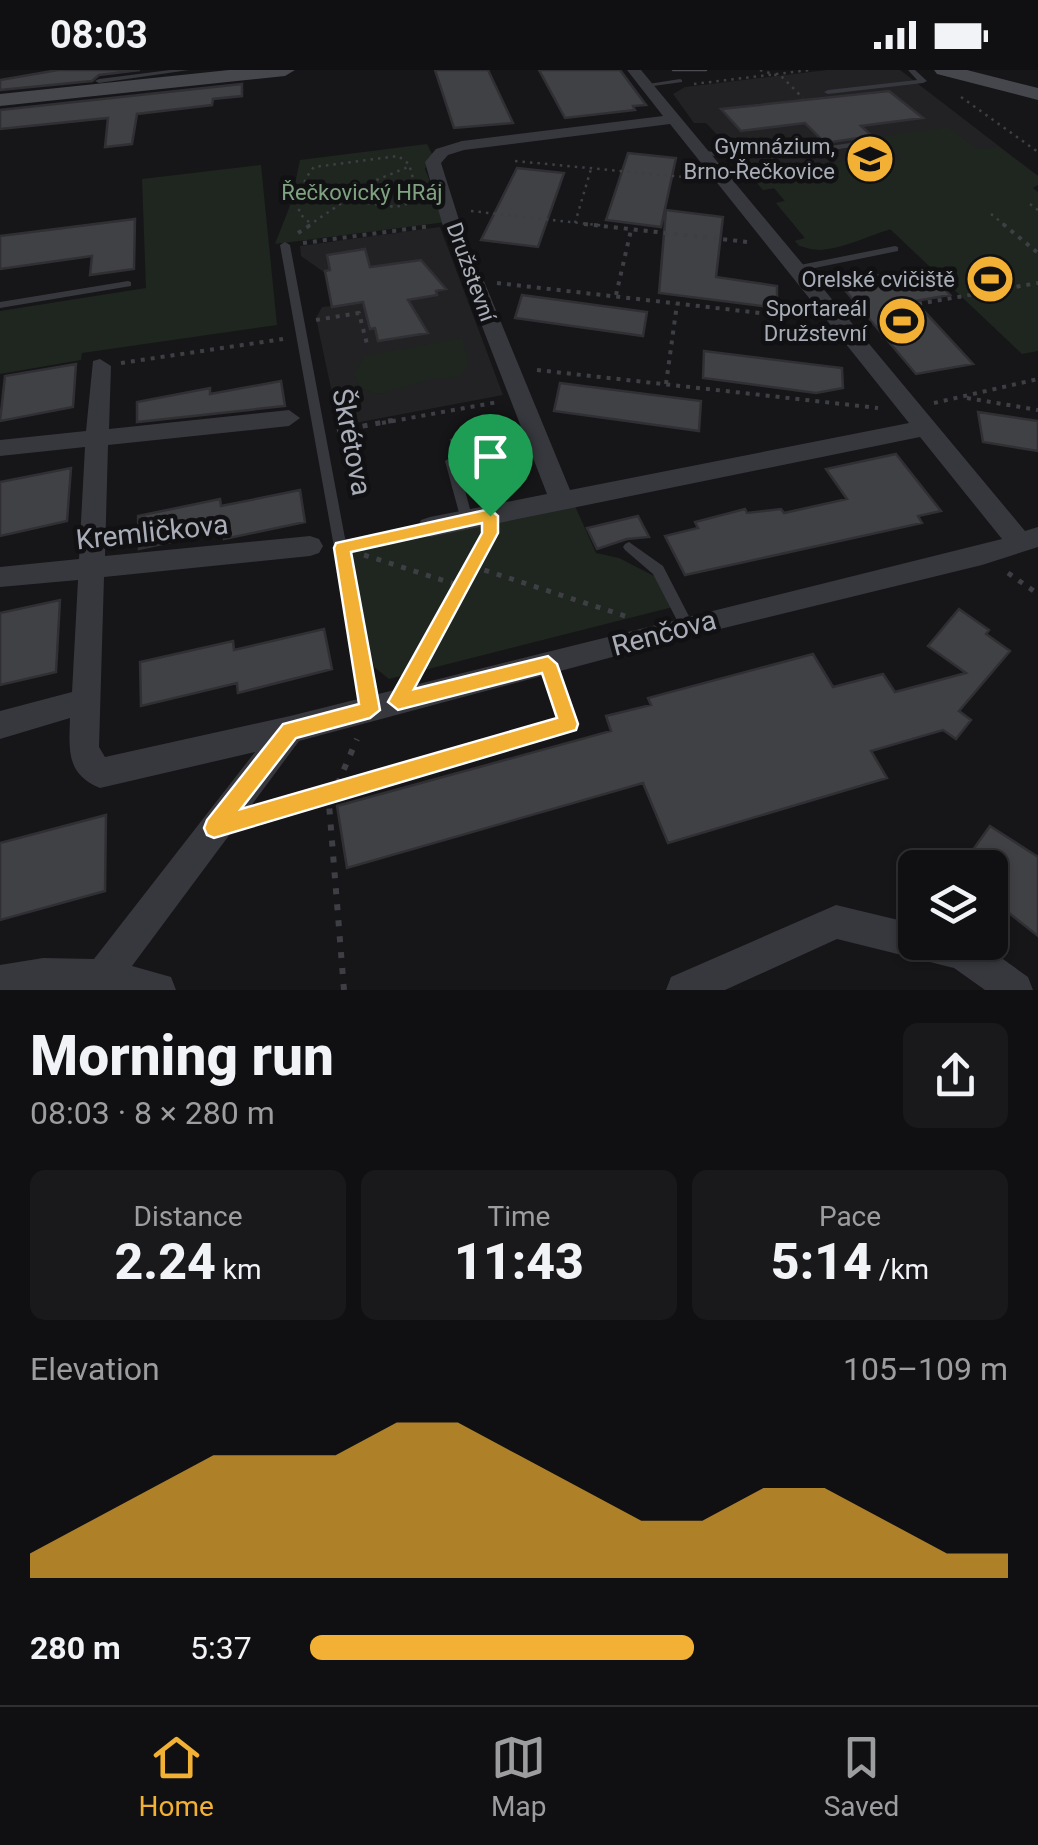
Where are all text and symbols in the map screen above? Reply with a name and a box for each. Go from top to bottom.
text: 08:03 [50,13,148,57]
school or university icon: Gymnázium, Brno-Řečkovice [844,133,896,185]
place label: Gymnázium, Brno-Řečkovice [684,134,835,184]
park label: Řečkovický HRáj [281,180,443,205]
street label: Družstevní [442,219,501,326]
sports icon: Orelské cvičiště [964,253,1016,305]
place label: Orelské cvičiště [802,267,955,292]
sports icon: Sportareál Družstevní [876,295,928,347]
place label: Sportareál Družstevní [764,296,869,346]
street label: Škrétova [325,386,379,498]
pin [448,414,533,517]
icon: arrive [463,429,518,484]
street label: Kremličkova [74,508,230,556]
street label: Renčova [608,603,720,663]
map controls [898,850,1008,960]
button: layers [898,850,1008,960]
button: share [903,1023,1008,1128]
text: Morning run [30,1024,334,1088]
text: 08:03 · 8 × 280 m [30,1094,275,1132]
text: Distance [134,1200,243,1233]
text: Time [488,1200,550,1233]
text: Pace [819,1200,881,1233]
text: 2.24 [114,1233,216,1291]
text: 11:43 [454,1233,584,1291]
text: 5:14 [771,1233,872,1291]
text: km [216,1253,262,1286]
text: /km [872,1253,929,1286]
text: Elevation [30,1350,160,1388]
text: 105–109 m [843,1350,1008,1388]
text: 280 m [30,1629,121,1667]
text: 5:37 [190,1629,252,1667]
tab: Home [139,1730,214,1823]
tab: Map [491,1730,547,1823]
tab: Saved [824,1730,899,1823]

